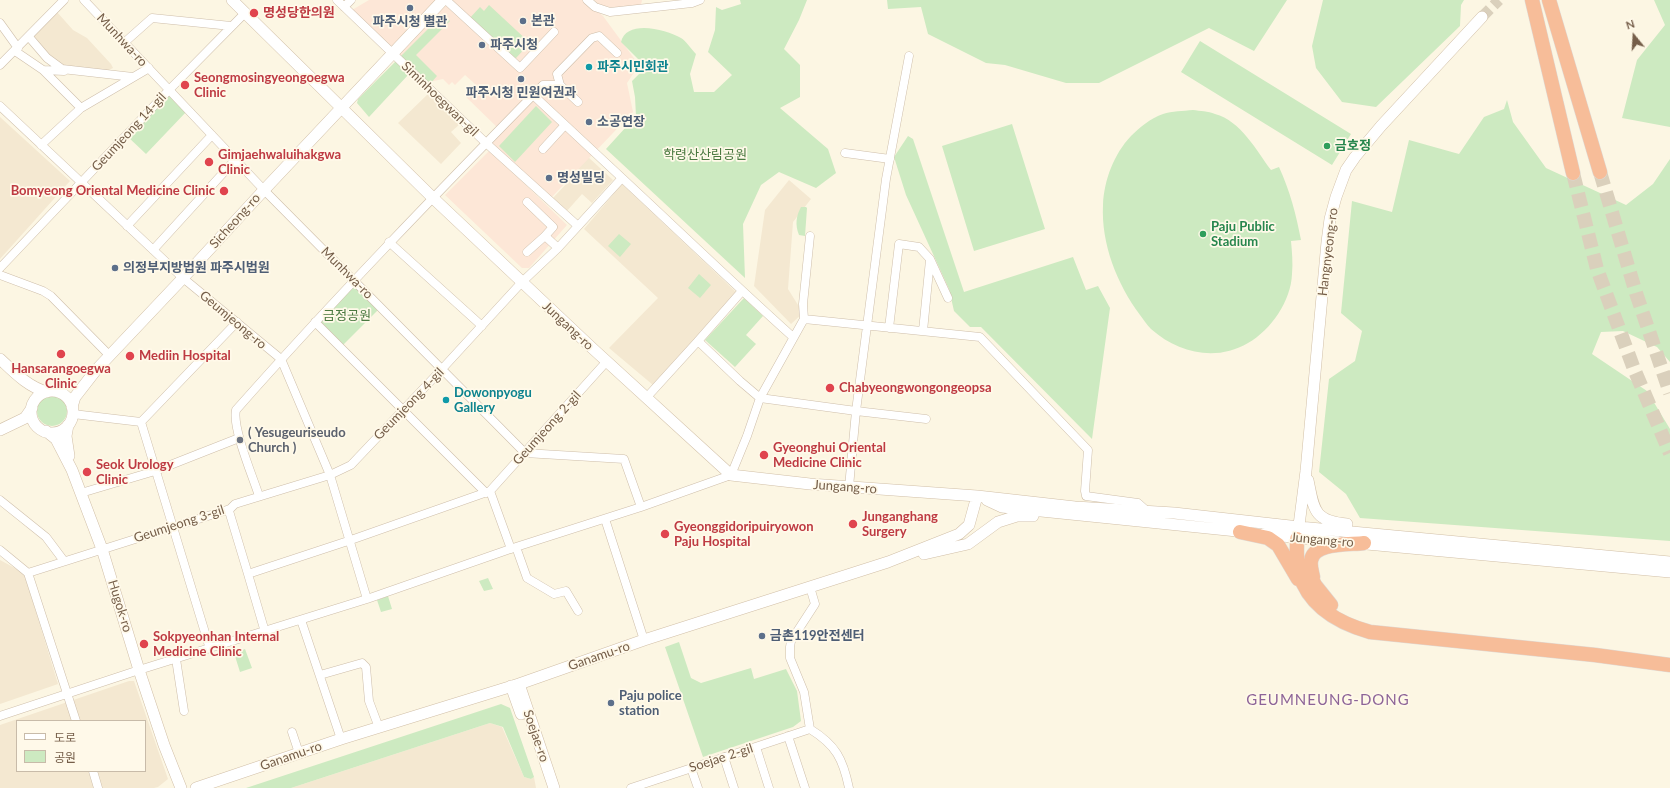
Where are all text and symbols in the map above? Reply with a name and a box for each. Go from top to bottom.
marker: 파주시청 별관 [405,3,415,13]
place label: 명성당한의원 [263,5,335,21]
marker: 명성당한의원 [248,7,260,19]
street label: Munhwa-ro [93,10,151,70]
place label: 본관 [531,13,555,29]
place label: 파주시청 별관 [373,14,447,30]
marker: 본관 [518,16,528,26]
north arrow [1614,16,1654,56]
text: N [1624,17,1636,32]
place label: 파주시청 [490,37,538,53]
marker: 파주시청 [477,40,487,50]
street label: Siminhoegwan-gil [398,58,482,140]
place label: 파주시민회관 [597,59,669,75]
marker: 파주시민회관 [584,62,594,72]
place label: Seongmosingyeongoegwa Clinic [194,70,345,101]
marker: 파주시청 민원여권과 [516,74,526,84]
marker: Seongmosingyeongoegwa Clinic [179,79,191,91]
place label: 파주시청 민원여권과 [466,85,576,101]
street label: Geumjeong 14-gil [89,89,169,175]
place label: 소공연장 [597,114,645,130]
marker: 소공연장 [584,117,594,127]
place label: 금호정 [1335,138,1371,154]
marker: 금호정 [1322,141,1332,151]
place label: Gimjaehwaluihakgwa Clinic [218,147,341,178]
park label: 학령산산림공원 [663,147,747,163]
marker: Gimjaehwaluihakgwa Clinic [203,156,215,168]
place label: 명성빌딩 [557,170,605,186]
marker: 명성빌딩 [544,173,554,183]
place label: Bomyeong Oriental Medicine Clinic [11,183,215,199]
marker: Bomyeong Oriental Medicine Clinic [218,185,230,197]
street label: Sicheong-ro [206,190,264,252]
street label: Hangnyeong-ro [1315,207,1341,297]
place label: Paju Public Stadium [1211,219,1275,250]
marker: Paju Public Stadium [1198,229,1208,239]
street label: Munhwa-ro [318,244,376,302]
place label: 의정부지방법원 파주시법원 [123,260,270,276]
marker: 의정부지방법원 파주시법원 [110,263,120,273]
street label: Geumjeong-ro [196,288,270,352]
street label: Jungang-ro [539,299,597,353]
park label: 금정공원 [323,308,371,324]
marker: Hansarangoegwa Clinic [55,348,67,360]
place label: Mediin Hospital [139,348,231,364]
marker: Mediin Hospital [124,350,136,362]
place label: Hansarangoegwa Clinic [11,361,111,392]
street label: Geumjeong 4-gil [371,365,447,443]
place label: Chabyeongwongongeopsa [839,380,991,396]
marker: Chabyeongwongongeopsa [824,382,836,394]
place label: Dowonpyogu Gallery [454,385,532,416]
street label: Geumjeong 2-gil [510,388,584,468]
marker: Dowonpyogu Gallery [441,395,451,405]
place label: ( Yesugeuriseudo Church ) [248,425,346,456]
marker: ( Yesugeuriseudo Church ) [235,435,245,445]
place label: Gyeonghui Oriental Medicine Clinic [773,440,886,471]
marker: Gyeonghui Oriental Medicine Clinic [758,449,770,461]
place label: Seok Urology Clinic [96,457,174,488]
marker: Seok Urology Clinic [81,466,93,478]
street label: Jungang-ro [813,477,877,497]
street label: Geumjeong 3-gil [132,502,226,546]
place label: Junganghang Surgery [862,509,938,540]
marker: Junganghang Surgery [847,518,859,530]
place label: Gyeonggidoripuiryowon Paju Hospital [674,519,814,550]
marker: Gyeonggidoripuiryowon Paju Hospital [659,528,671,540]
street label: Jungang-ro [1290,529,1354,551]
street label: Hugok-ro [105,578,135,634]
place label: 금촌119안전센터 [770,628,864,644]
place label: Sokpyeonhan Internal Medicine Clinic [153,629,279,660]
marker: 금촌119안전센터 [757,631,767,641]
marker: Sokpyeonhan Internal Medicine Clinic [138,638,150,650]
street label: Ganamu-ro [566,638,632,674]
place label: Paju police station [619,688,682,719]
district label: GEUMNEUNG-DONG [1246,691,1410,709]
marker: Paju police station [606,698,616,708]
street label: Soejae-ro [520,708,552,764]
legend [16,720,146,772]
text: 도로 [54,730,76,745]
street label: Ganamu-ro [258,738,324,774]
street label: Soejae 2-gil [687,740,755,776]
text: 공원 [54,750,76,765]

